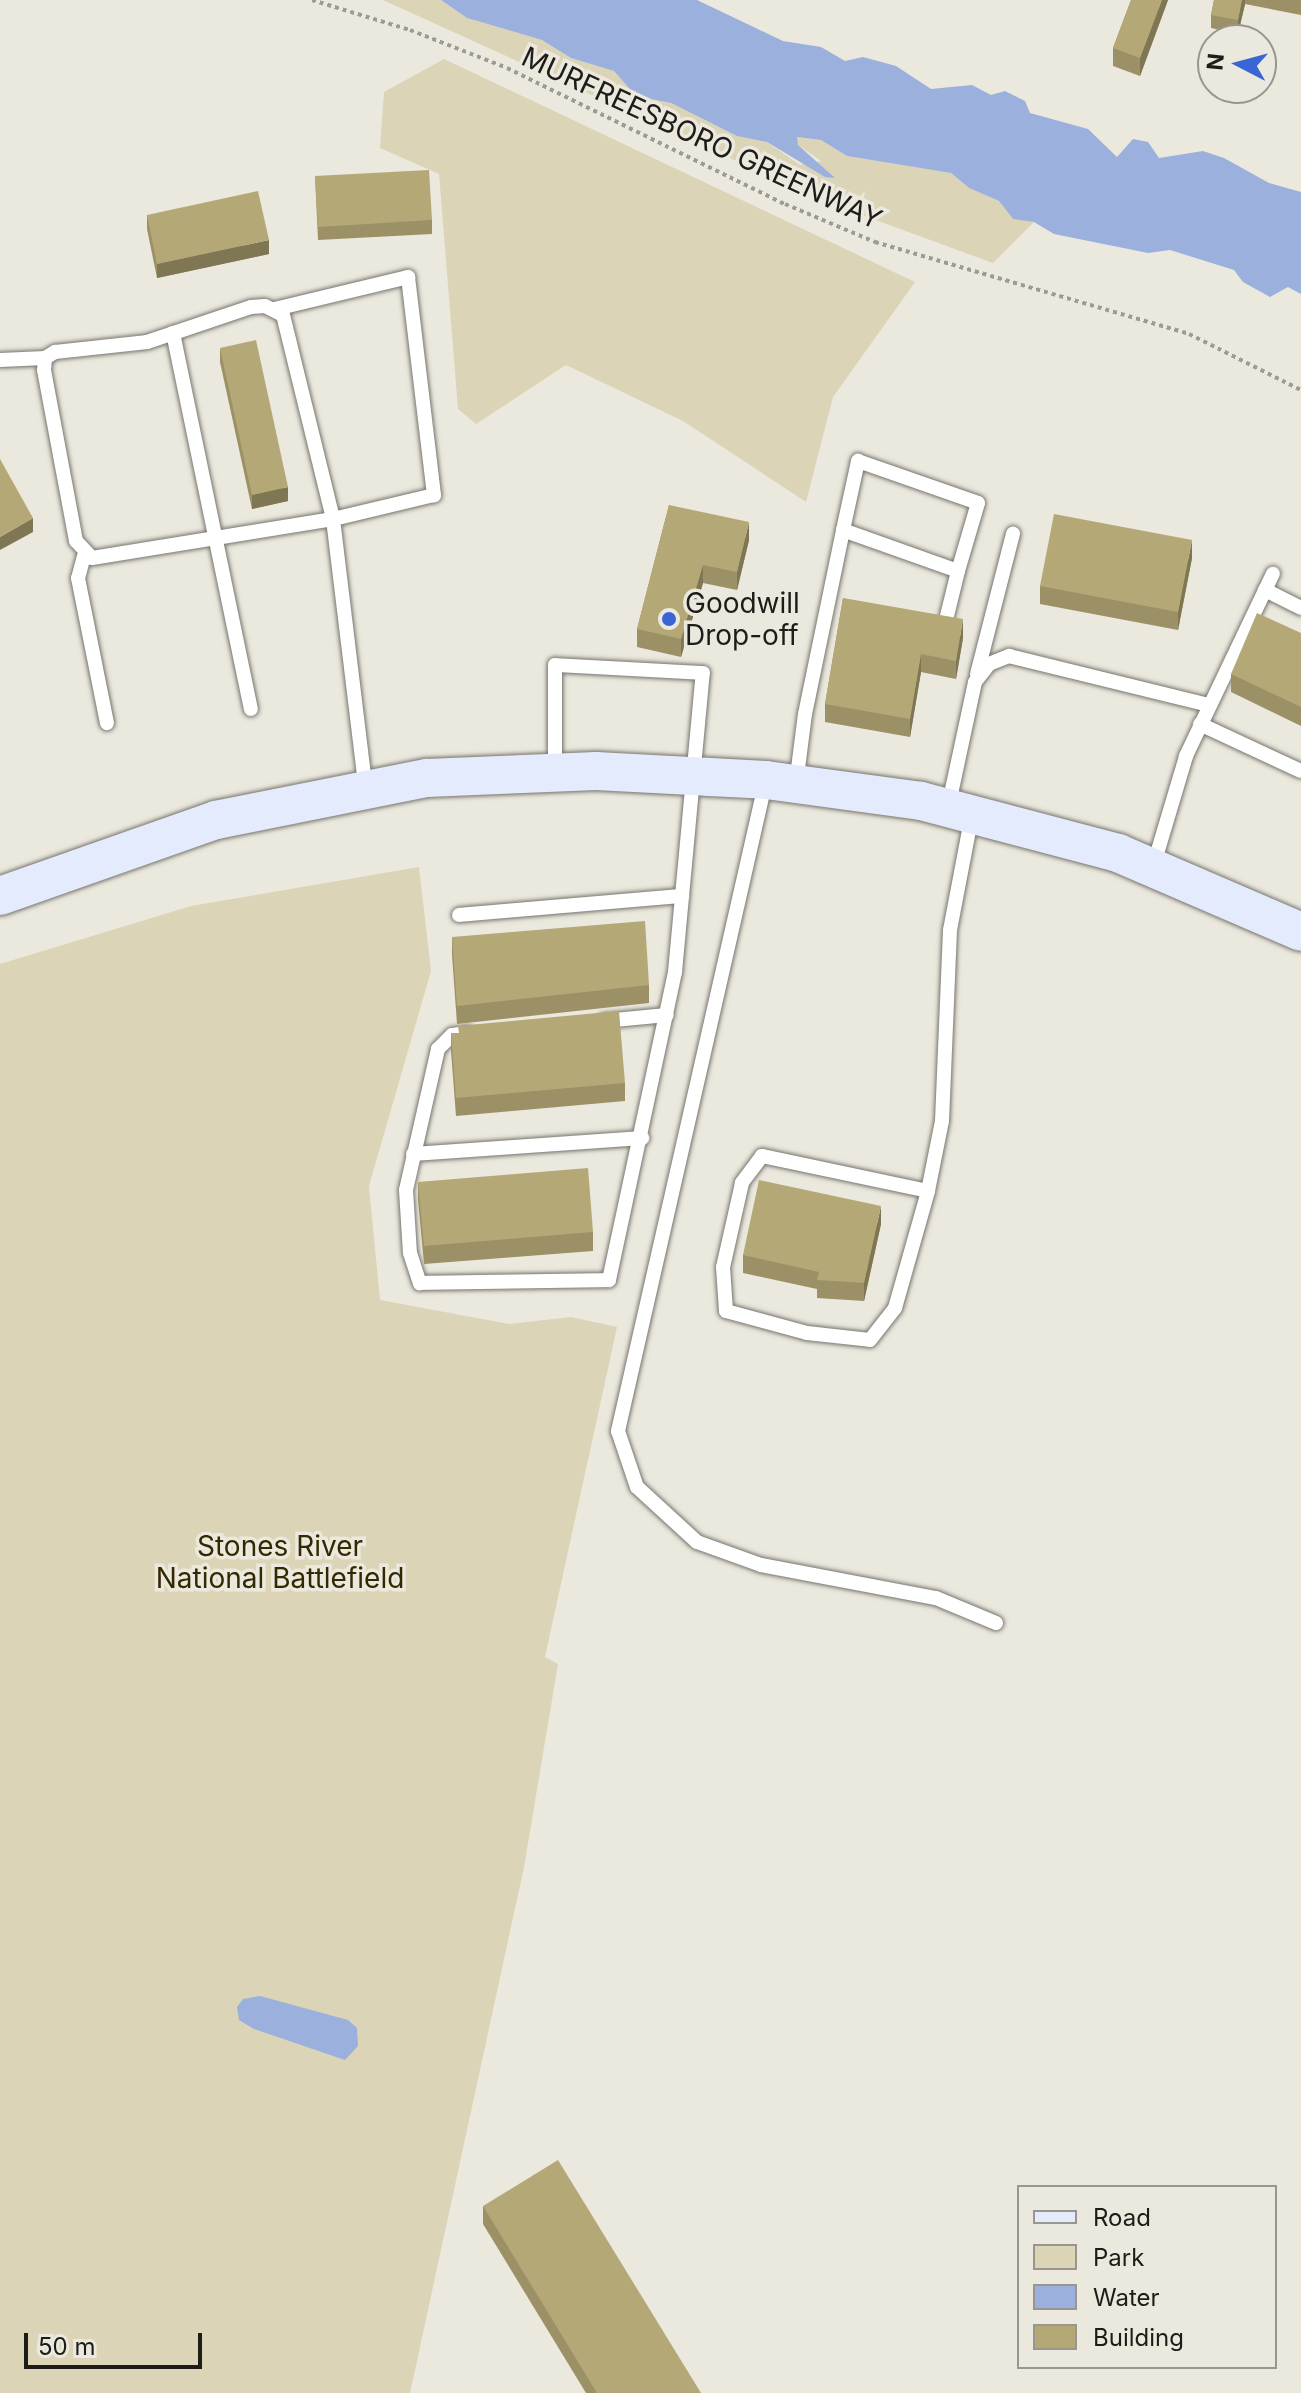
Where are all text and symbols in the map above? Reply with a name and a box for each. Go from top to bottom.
north arrow [1197,24,1277,104]
street label: MURFREESBORO GREENWAY [517,40,887,236]
text: N [1201,52,1229,71]
place label: Goodwill Drop-off [685,586,800,652]
marker: Goodwill Drop-off [660,610,678,628]
park label: Stones River National Battlefield [156,1529,404,1595]
legend [1017,2185,1277,2369]
text: Road [1093,2203,1151,2232]
text: Park [1093,2243,1144,2272]
text: Water [1093,2283,1160,2312]
scale bar [28,2317,206,2367]
text: Building [1093,2323,1184,2352]
text: 50 m [38,2332,96,2361]

